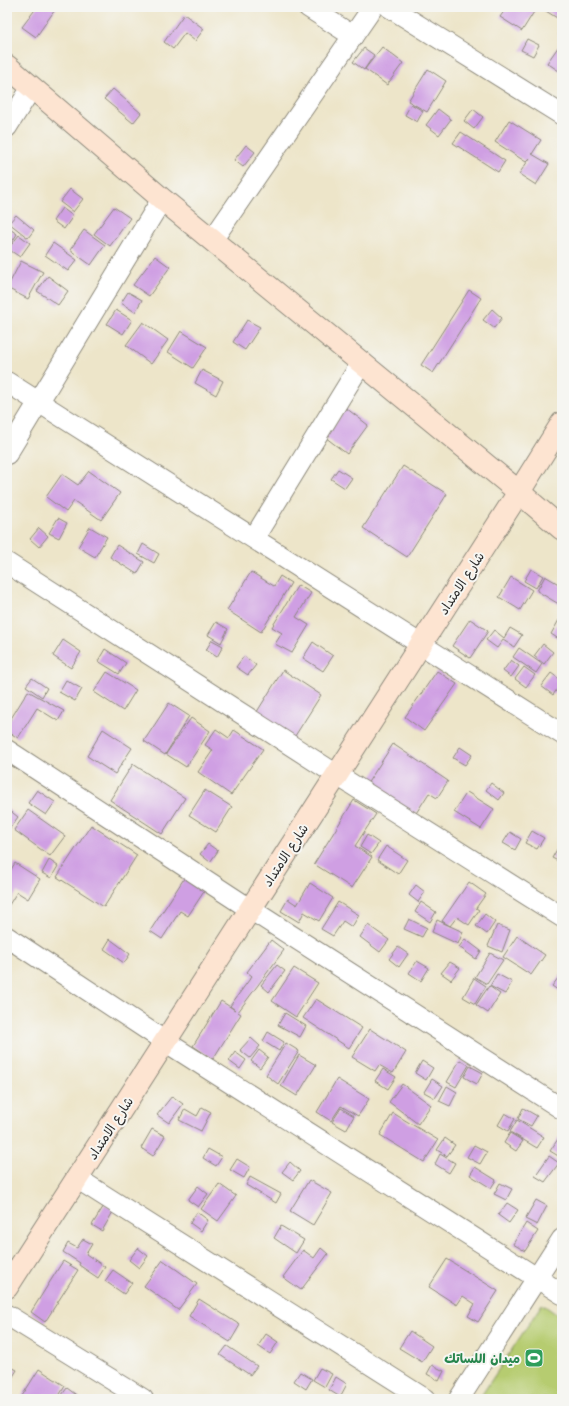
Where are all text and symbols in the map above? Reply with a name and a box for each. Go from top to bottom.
street label: شارع الامتداد [436,549,489,618]
street label: شارع الامتداد [260,821,313,890]
street label: شارع الامتداد [85,1094,138,1163]
sports icon: ميدان اللساتك [523,1347,545,1369]
place label: ميدان اللساتك [444,1351,520,1367]

